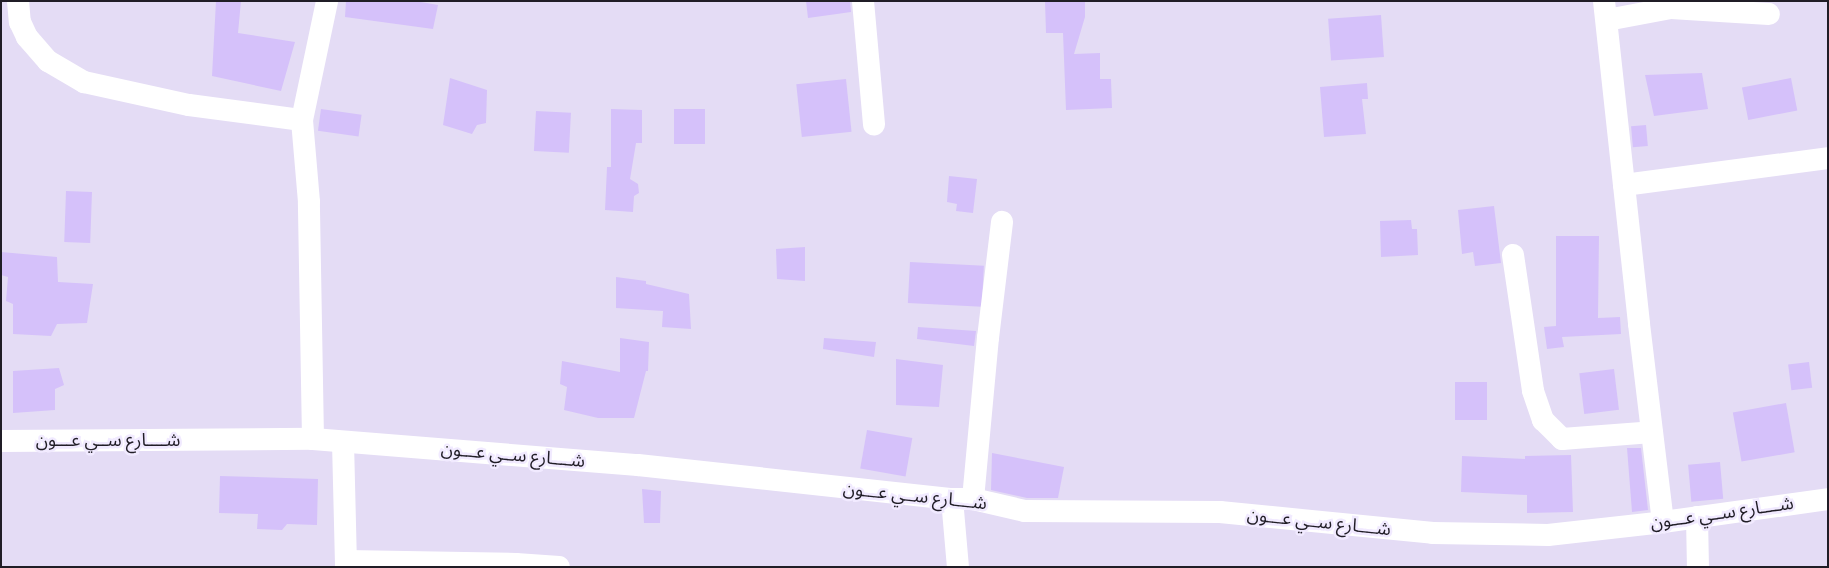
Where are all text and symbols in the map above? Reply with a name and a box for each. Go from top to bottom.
street label: شــــارع ســي عـــون [36,429,180,451]
street label: شــــارع ســي عـــون [440,438,586,472]
street label: شــــارع ســي عـــون [842,478,988,514]
street label: شــــارع ســي عـــون [1649,492,1795,534]
street label: شــــارع ســي عـــون [1246,504,1392,540]

